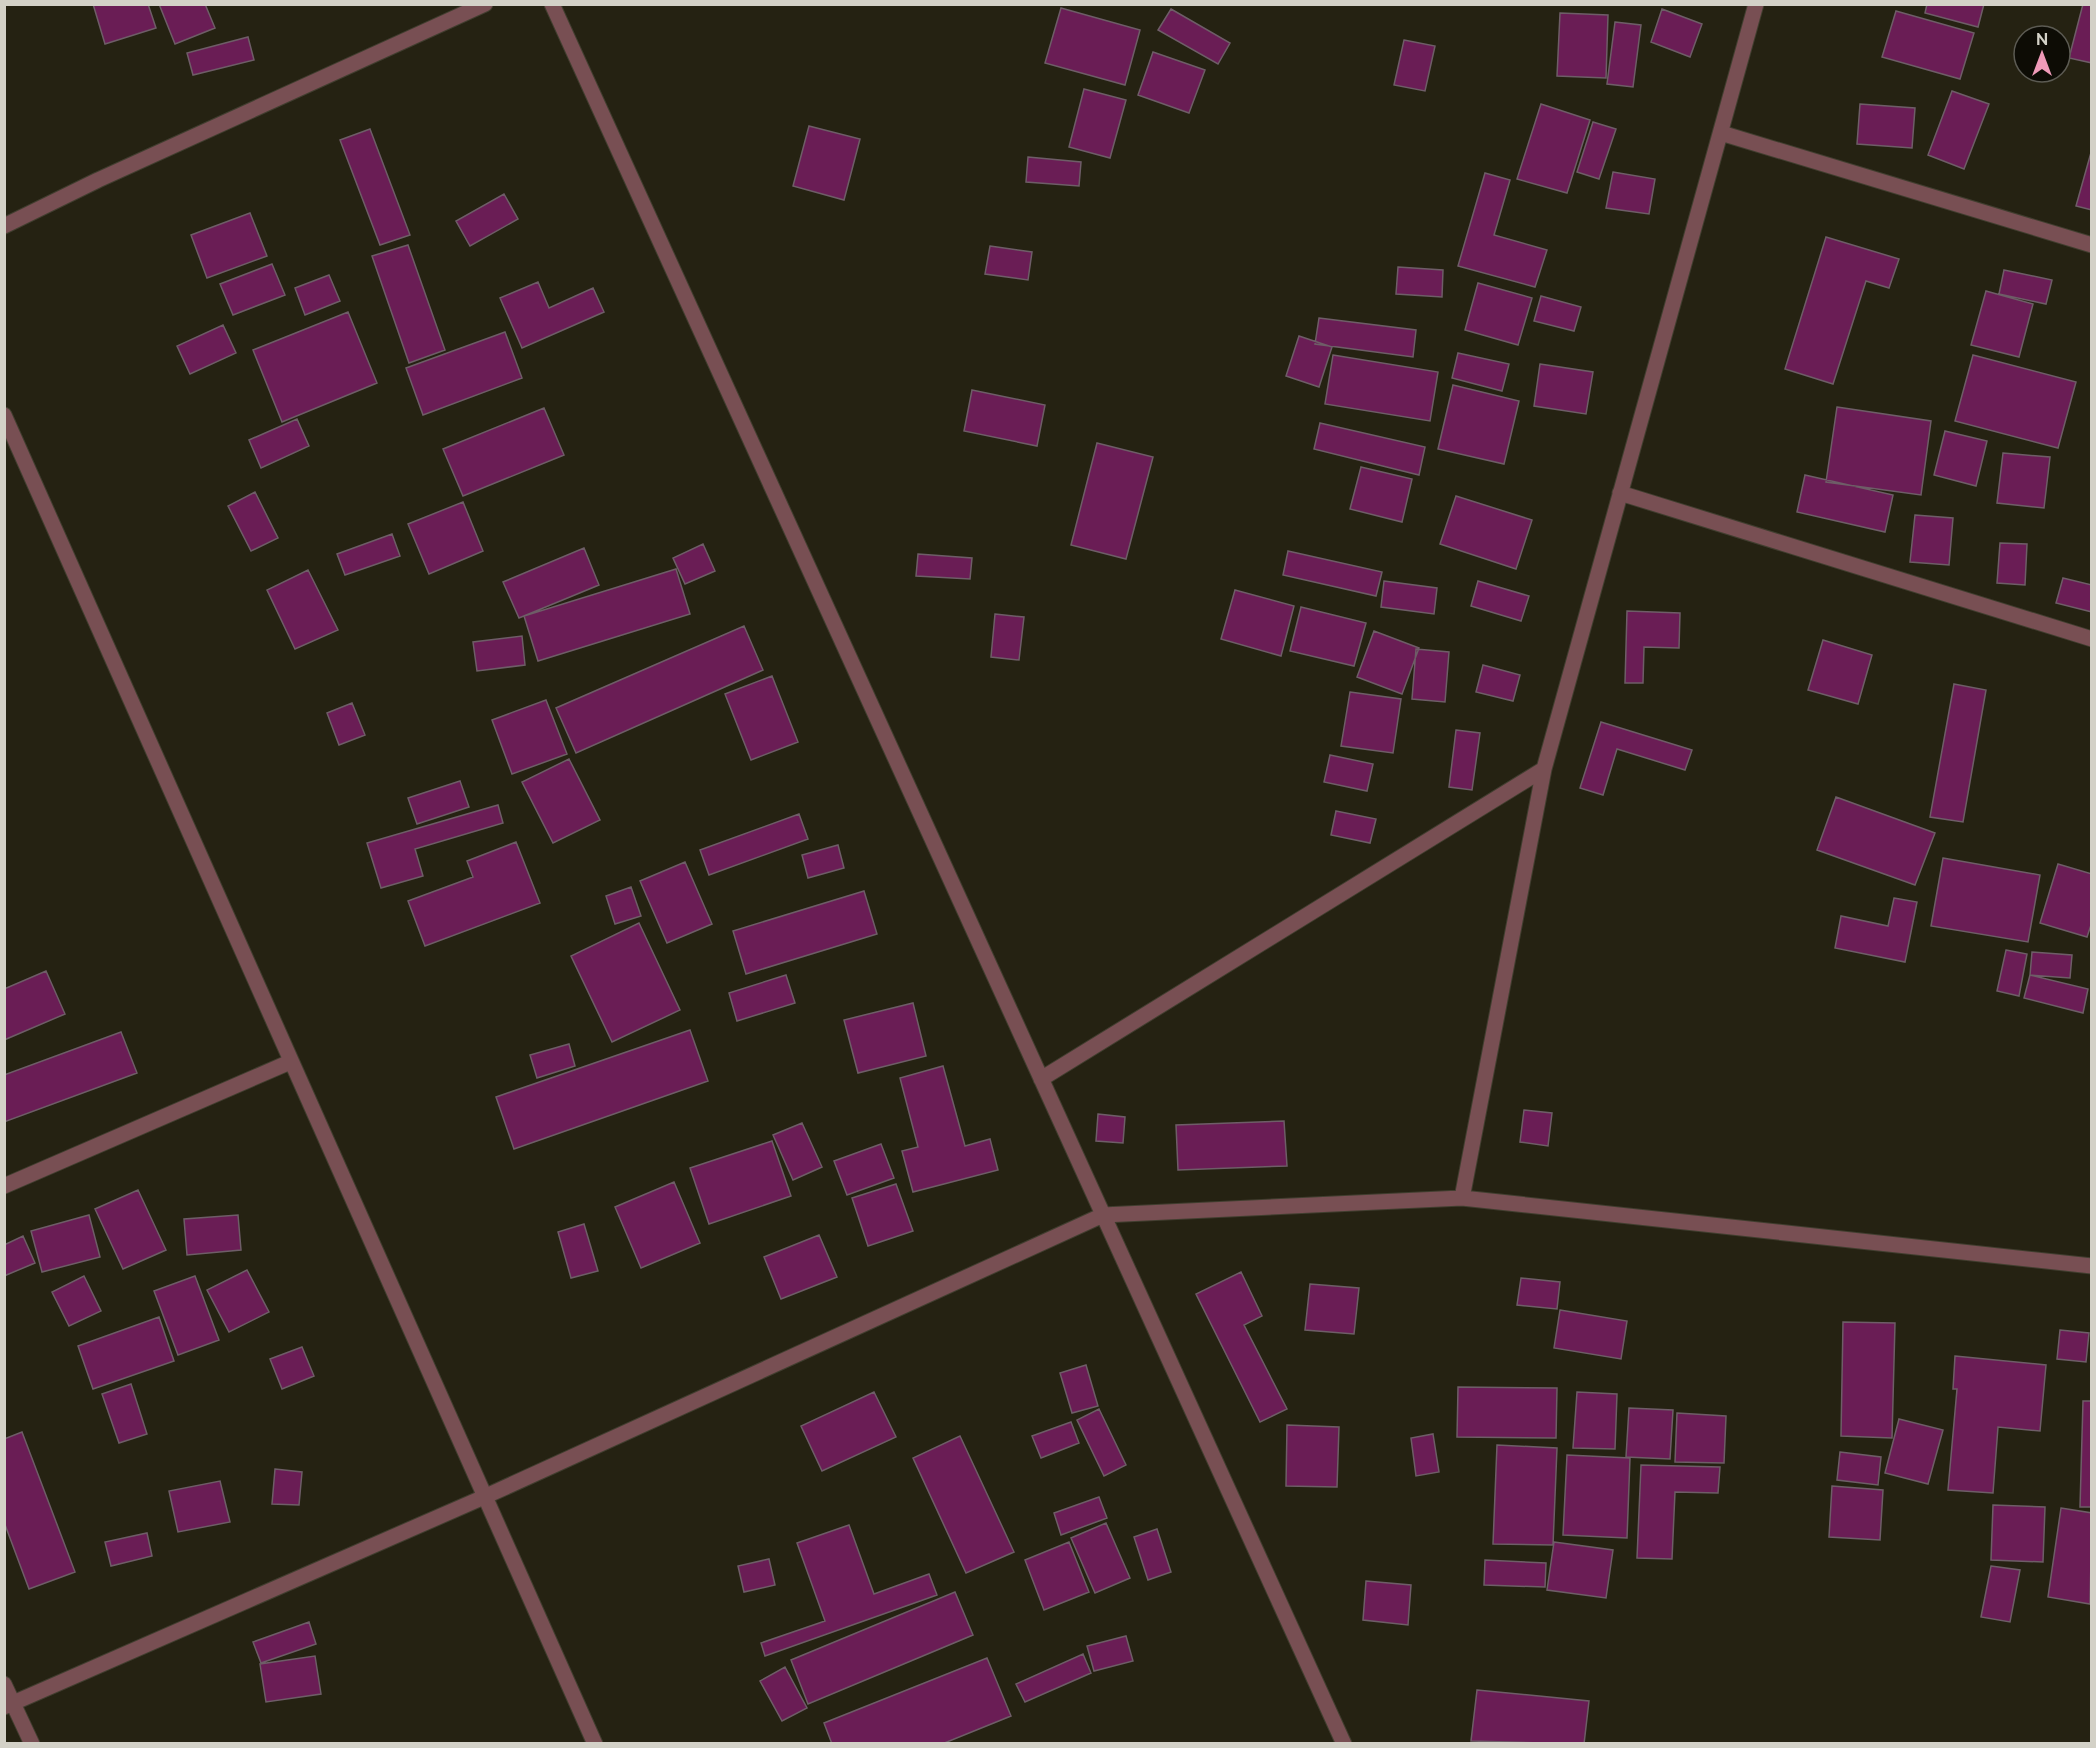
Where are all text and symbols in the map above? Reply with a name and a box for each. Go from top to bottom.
north arrow [2012,24,2072,84]
text: N [2036,30,2048,49]

